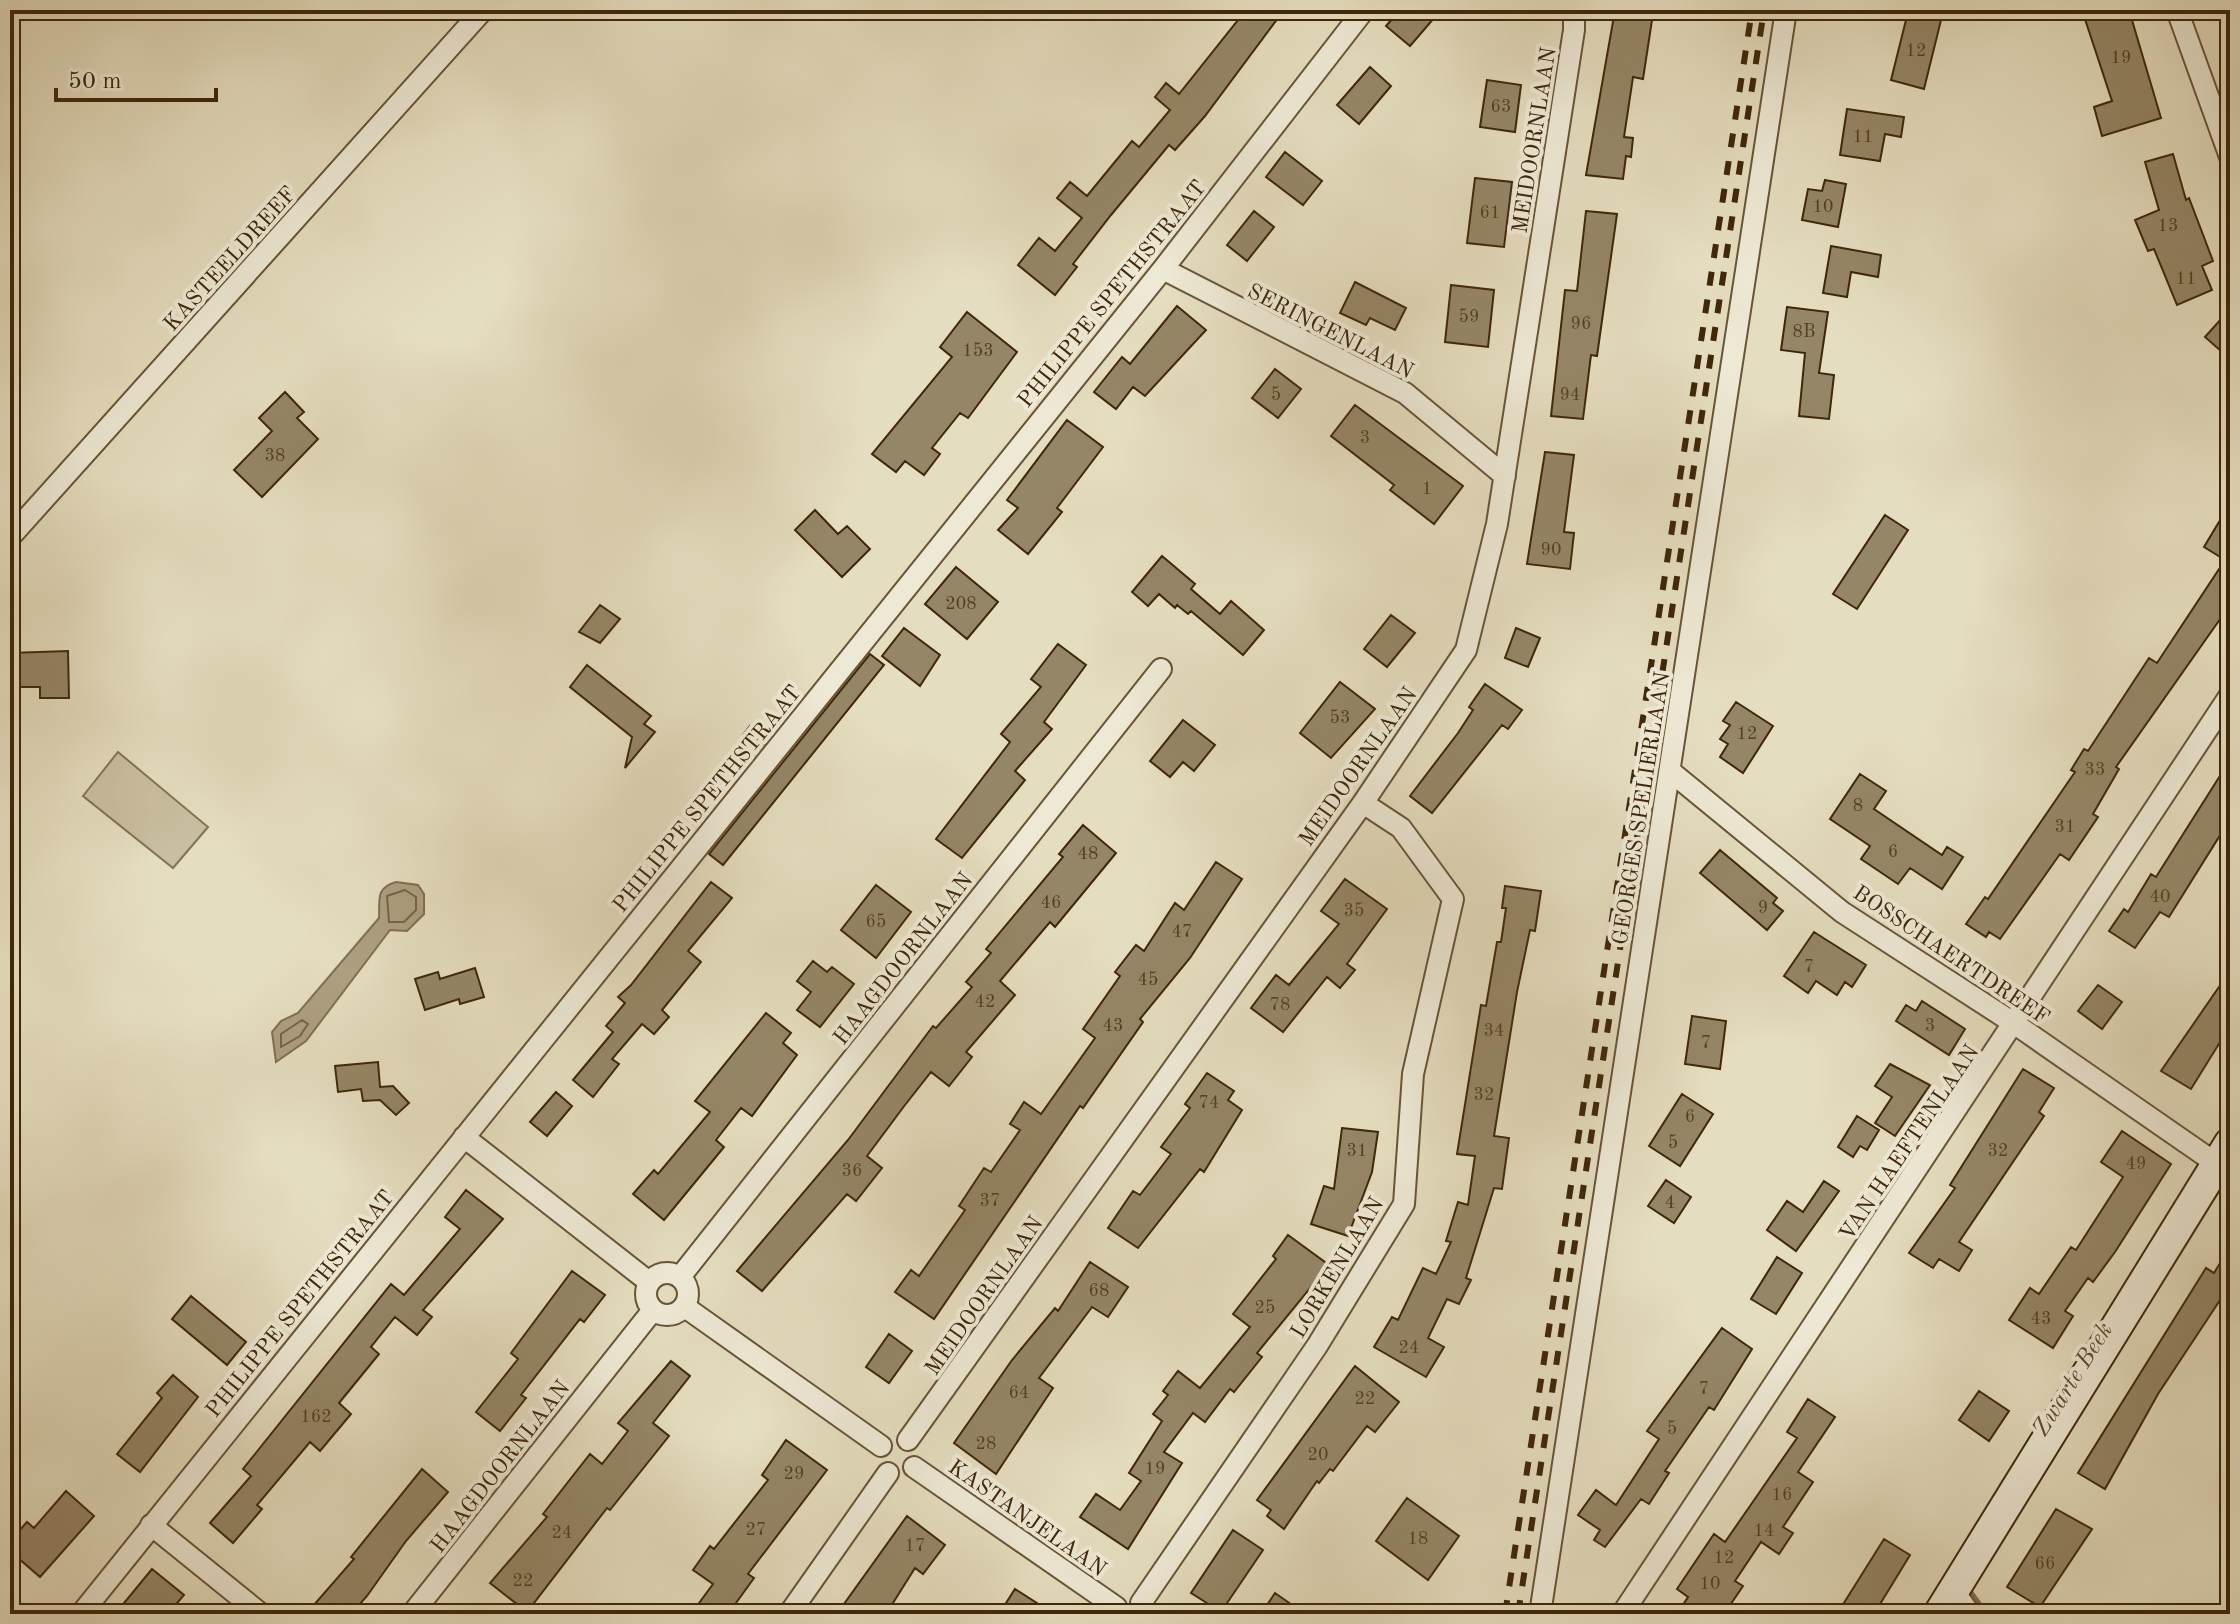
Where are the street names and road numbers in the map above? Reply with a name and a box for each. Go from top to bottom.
street label: MEIDOORNLAAN [1509,46,1561,235]
street label: PHILIPPE SPETHSTRAAT [1014,177,1211,412]
street label: KASTEELDREEF [160,183,301,336]
street label: SERINGENLAAN [1243,280,1417,383]
street label: GEORGES SPELIERLAAN [1609,670,1674,947]
street label: PHILIPPE SPETHSTRAAT [609,682,806,917]
street label: MEIDOORNLAAN [1296,684,1422,851]
street label: HAAGDOORNLAAN [830,869,977,1049]
street label: BOSSCHAERTDREEF [1849,882,2053,1030]
street label: VAN HAEFTENLAAN [1836,1041,1983,1245]
street label: PHILIPPE SPETHSTRAAT [202,1187,399,1422]
street label: LORKENLAAN [1287,1194,1388,1342]
street label: MEIDOORNLAAN [922,1213,1048,1380]
street label: HAAGDOORNLAAN [427,1377,574,1557]
street label: KASTANJELAAN [944,1456,1110,1581]

